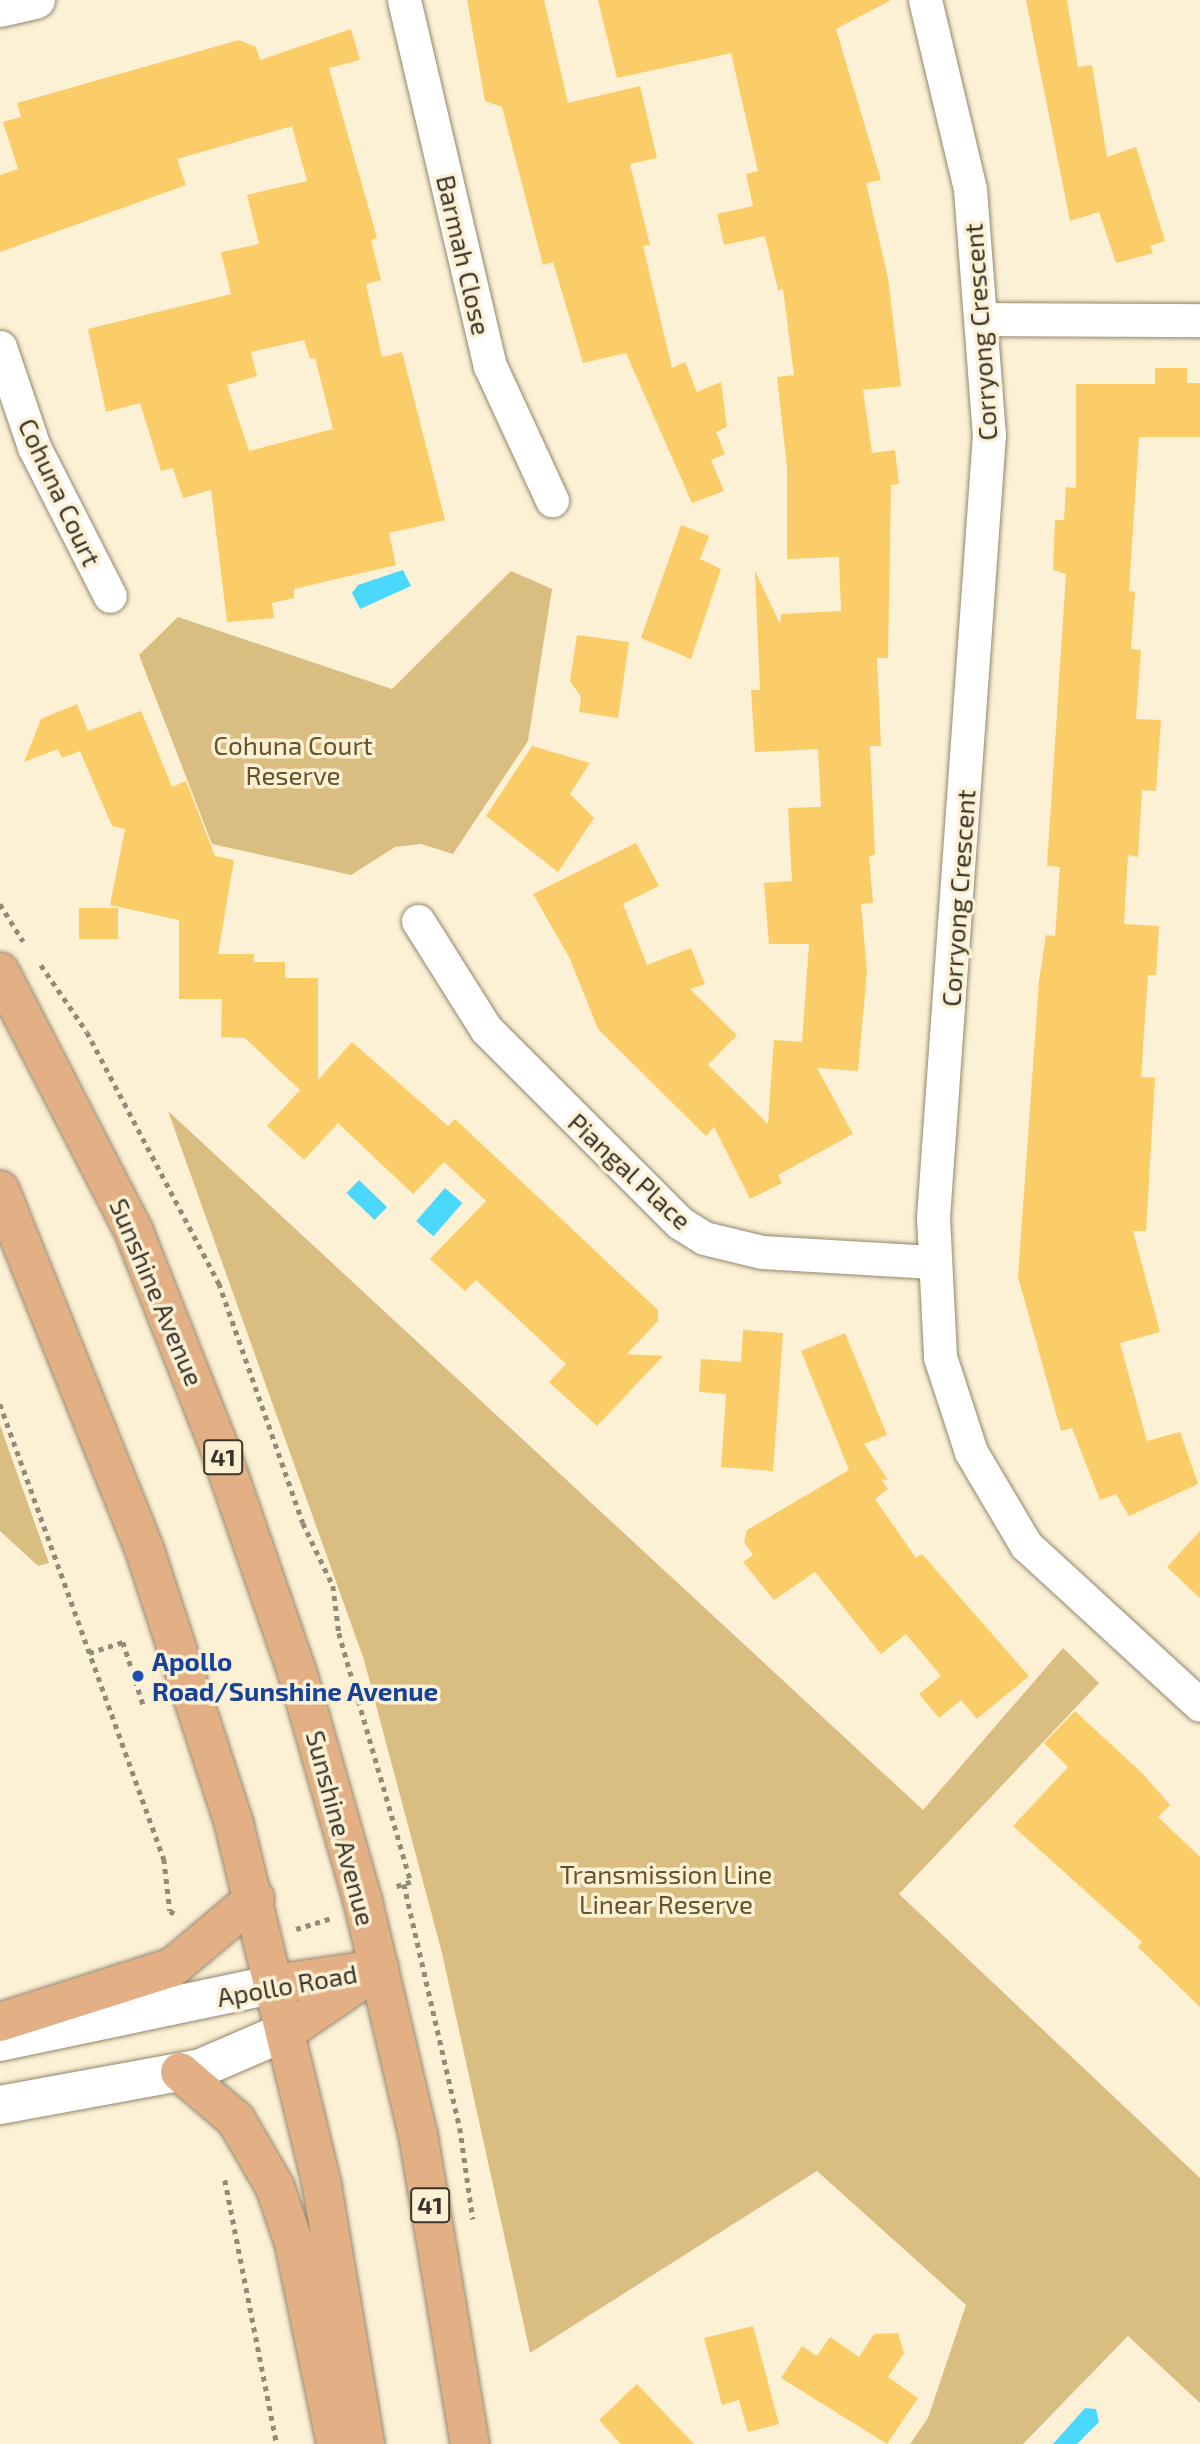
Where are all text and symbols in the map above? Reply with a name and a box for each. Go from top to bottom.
street label: Barmah Close [430,172,498,338]
street label: Corryong Crescent [957,222,1003,442]
street label: Cohuna Court [12,413,108,571]
park label: Cohuna Court Reserve [213,729,373,790]
street label: Corryong Crescent [935,788,981,1008]
street label: Piangal Place [562,1106,698,1236]
street label: Sunshine Avenue [103,1193,211,1391]
road number: 41 [202,1436,244,1478]
place label: Apollo Road/Sunshine Avenue [152,1645,439,1706]
marker: Apollo Road/Sunshine Avenue [130,1668,146,1684]
street label: Sunshine Avenue [300,1727,382,1929]
park label: Transmission Line Linear Reserve [560,1858,772,1920]
street label: Apollo Road [214,1957,360,2013]
road number: 41 [409,2184,451,2226]

